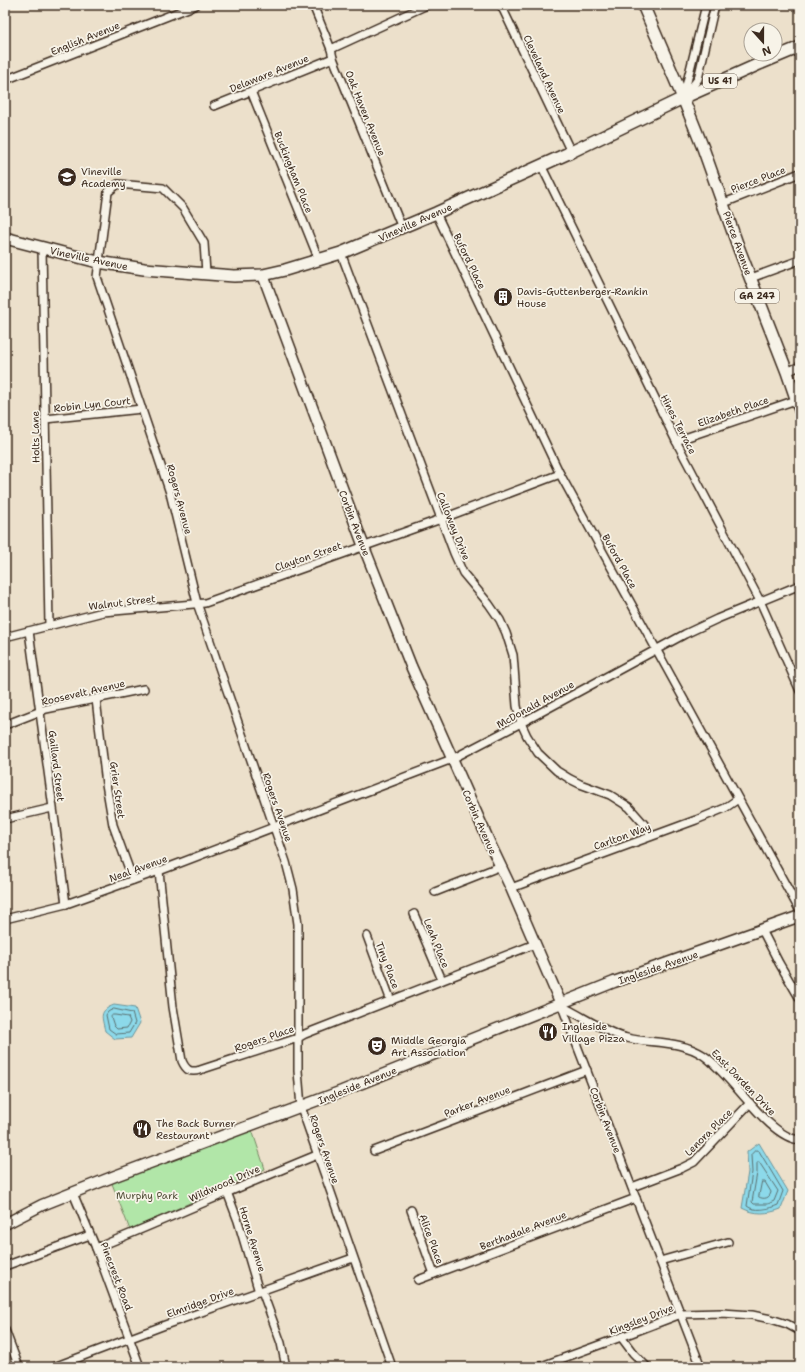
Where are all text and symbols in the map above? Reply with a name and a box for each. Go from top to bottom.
street label: English Avenue [49,19,122,58]
north arrow [743,22,783,62]
street label: Cleveland Avenue [521,33,569,116]
text: N [759,42,773,60]
street label: Delaware Avenue [228,52,311,95]
street label: Oak Haven Avenue [342,69,389,158]
road number: US 41 [703,74,737,88]
street label: Buckingham Place [271,130,316,215]
street label: Pierce Place [729,163,788,196]
place label: Vineville Academy [81,165,126,190]
school or university icon: Vineville Academy [56,166,78,188]
street label: Vineville Avenue [376,200,454,245]
street label: Pierce Avenue [720,209,755,277]
street label: Buford Place [450,231,489,292]
street label: Vineville Avenue [49,244,129,273]
place label: Davis-Guttenberger-Rankin House [517,285,648,310]
building icon: Davis-Guttenberger-Rankin House [492,286,514,308]
road number: GA 247 [735,289,779,303]
street label: Hines Terrace [658,392,699,457]
street label: Elizabeth Place [696,393,771,430]
street label: Robin Lyn Court [53,394,131,415]
street label: Holts Lane [29,410,42,463]
street label: Rogers Avenue [164,463,195,536]
street label: Corbin Avenue [336,488,373,558]
street label: Calloway Drive [434,490,473,562]
street label: Buford Place [599,532,640,591]
street label: Clayton Street [273,539,343,574]
street label: Walnut Street [88,592,156,613]
street label: Roosevelt Avenue [40,676,127,708]
street label: McDonald Avenue [494,678,577,731]
street label: Gaillard Street [46,730,67,803]
street label: Grier Street [107,761,128,820]
street label: Rogers Avenue [260,771,296,844]
street label: Corbin Avenue [459,788,500,857]
street label: Carlton Way [592,820,653,853]
street label: Neal Avenue [107,852,169,885]
street label: Leah Place [421,917,452,970]
street label: Tiny Place [373,940,403,991]
street label: Ingleside Avenue [616,948,700,987]
place label: Ingleside Village Pizza [562,1020,625,1045]
restaurant icon: Ingleside Village Pizza [537,1021,559,1043]
street label: Rogers Place [233,1022,296,1055]
place label: Middle Georgia Art Association [391,1034,467,1059]
theatre icon: Middle Georgia Art Association [366,1035,388,1057]
street label: East Darden Drive [709,1046,779,1119]
street label: Ingleside Avenue [316,1064,399,1107]
street label: Parker Avenue [442,1083,512,1120]
street label: Corbin Avenue [587,1085,624,1155]
street label: Lenora Place [682,1106,735,1159]
street label: Rogers Avenue [307,1113,343,1186]
place label: The Back Burner Restaurant [156,1117,235,1142]
restaurant icon: The Back Burner Restaurant [131,1118,153,1140]
street label: Wildwood Drive [187,1162,262,1205]
park label: Murphy Park [116,1189,178,1202]
street label: Horne Avenue [236,1205,269,1274]
street label: Berthadale Avenue [478,1208,569,1253]
street label: Alice Place [416,1212,447,1266]
street label: Pinecrest Road [98,1240,136,1313]
street label: Elmridge Drive [165,1284,236,1321]
street label: Kingsley Drive [607,1301,676,1338]

